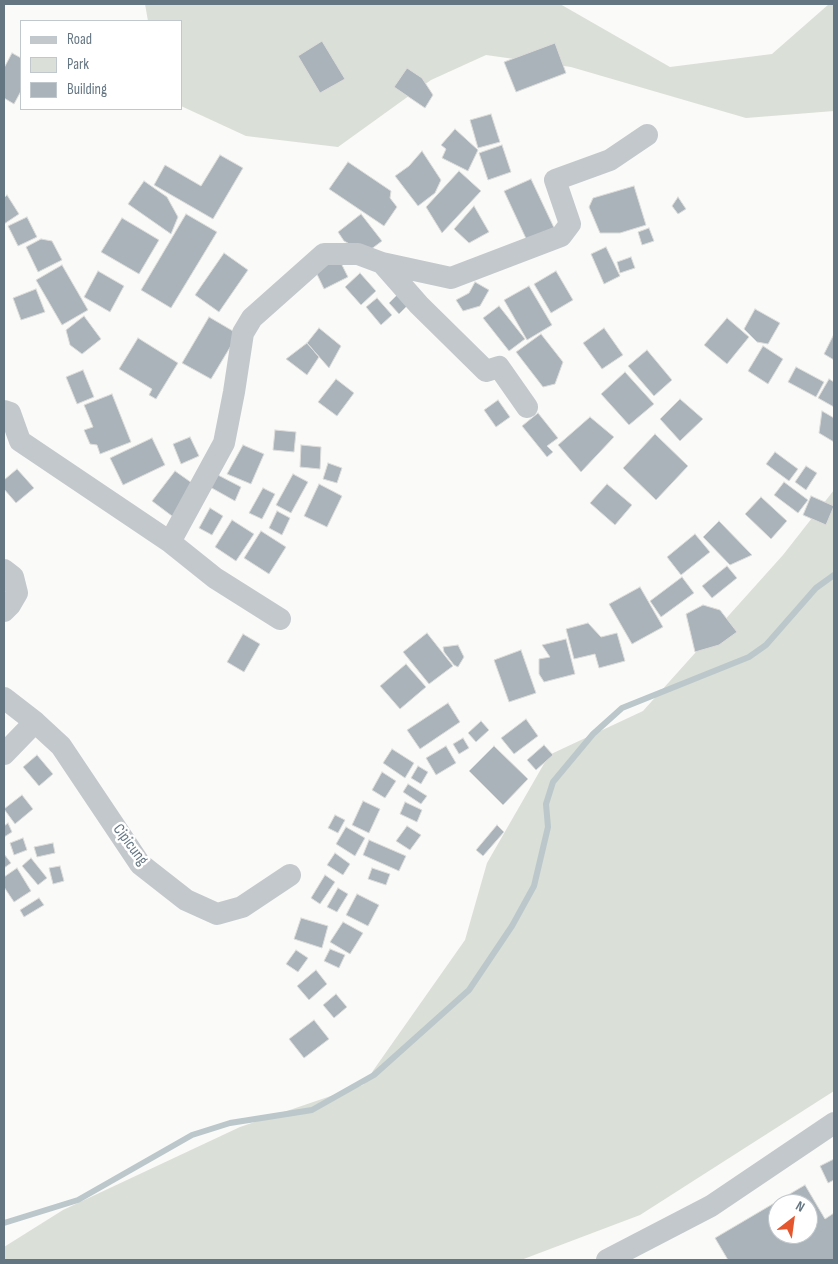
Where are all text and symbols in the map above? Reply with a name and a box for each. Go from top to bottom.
legend [20,20,182,110]
text: Road [67,30,92,49]
text: Park [67,55,89,74]
text: Building [67,80,107,99]
street label: Cipicung [108,821,152,869]
north arrow [768,1194,818,1244]
text: N [793,1197,808,1216]

